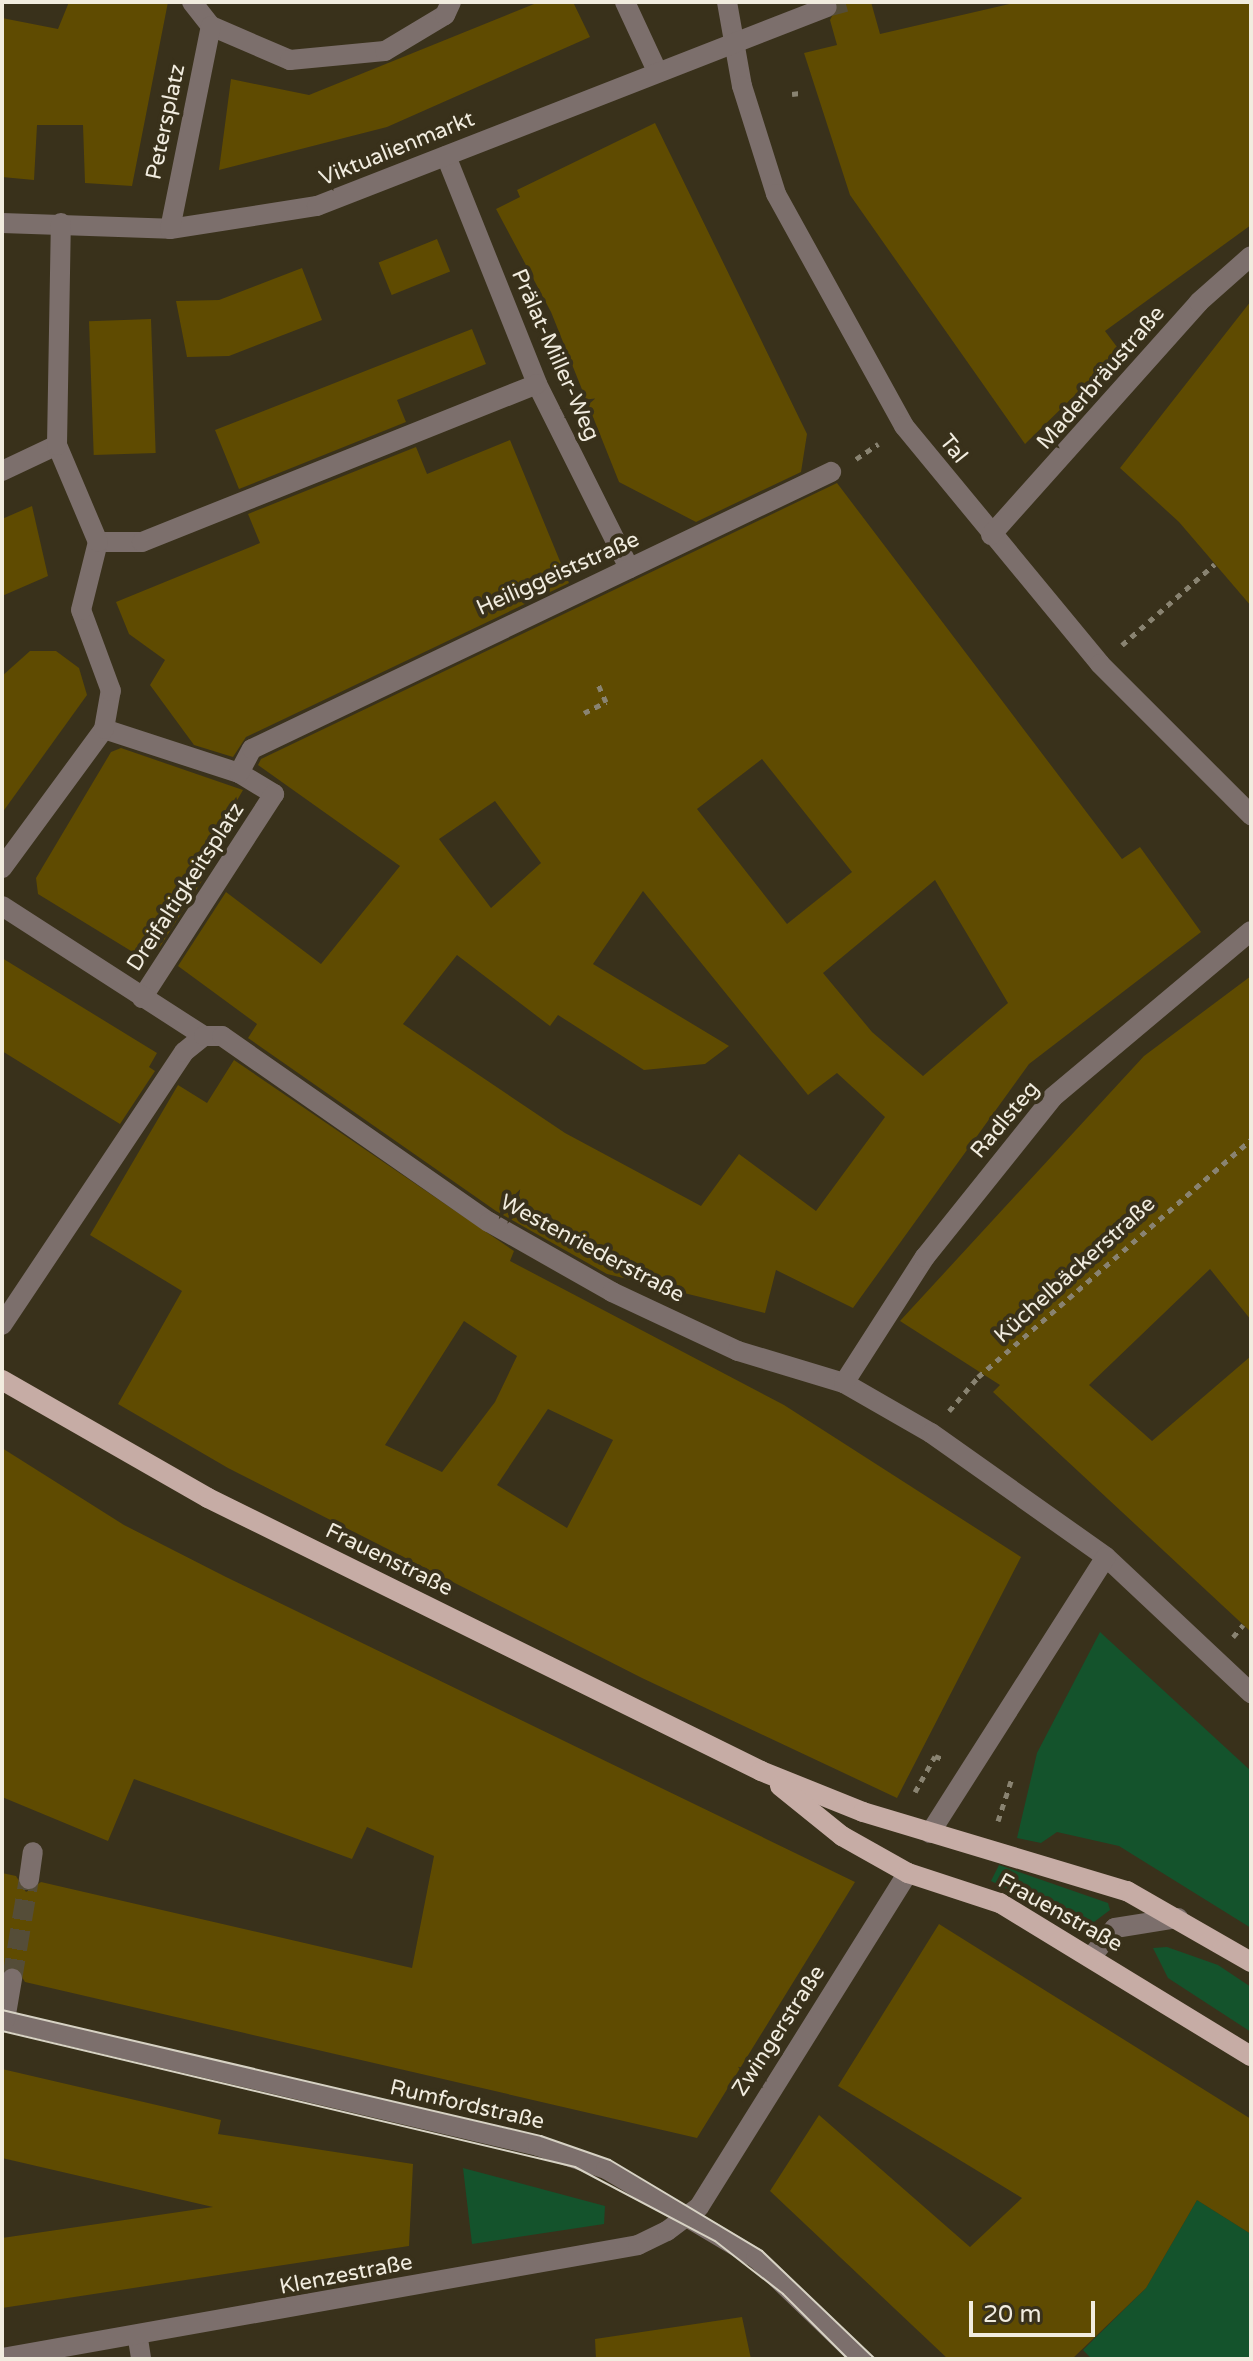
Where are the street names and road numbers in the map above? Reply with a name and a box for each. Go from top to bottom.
street label: Petersplatz [141,62,191,182]
street label: Viktualienmarkt [316,106,478,192]
street label: Prälat-Miller-Weg [505,265,605,445]
street label: Maderbräustraße [1031,301,1171,455]
street label: Tal [933,429,973,469]
street label: Heiliggeiststraße [473,526,643,622]
street label: Dreifaltigkeitsplatz [122,798,250,976]
street label: Radlsteg [965,1076,1045,1164]
street label: Westenriederstraße [495,1189,689,1309]
street label: Küchelbäckerstraße [989,1191,1161,1349]
street label: Frauenstraße [321,1518,457,1602]
street label: Frauenstraße [993,1868,1127,1958]
street label: Zwingerstraße [727,1961,831,2101]
street label: Rumfordstraße [387,2074,547,2136]
street label: Klenzestraße [277,2249,415,2301]

